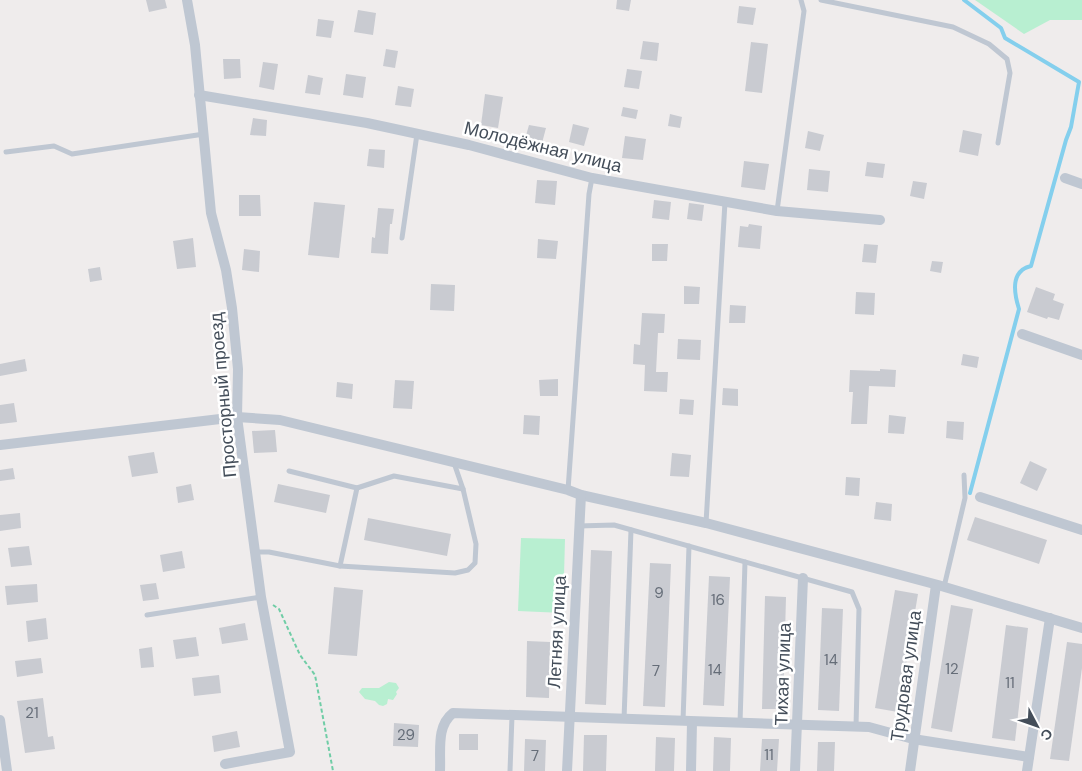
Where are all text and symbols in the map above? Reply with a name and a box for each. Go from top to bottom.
street label: Молодёжная улица [462,116,625,178]
street label: Просторный проезд [204,311,242,478]
street label: Летняя улица [542,574,572,689]
house number: 9 [654,583,664,603]
house number: 16 [711,590,725,610]
street label: Трудовая улица [885,608,927,743]
street label: Тихая улица [769,621,797,726]
house number: 14 [824,650,838,670]
house number: 12 [945,659,959,679]
house number: 14 [708,660,722,680]
house number: 7 [652,661,660,681]
house number: 11 [1005,673,1015,693]
north arrow [1012,701,1062,751]
house number: 21 [25,703,39,723]
house number: 29 [397,725,415,745]
text: С [1037,725,1057,744]
house number: 11 [764,745,774,765]
house number: 7 [531,746,539,766]

